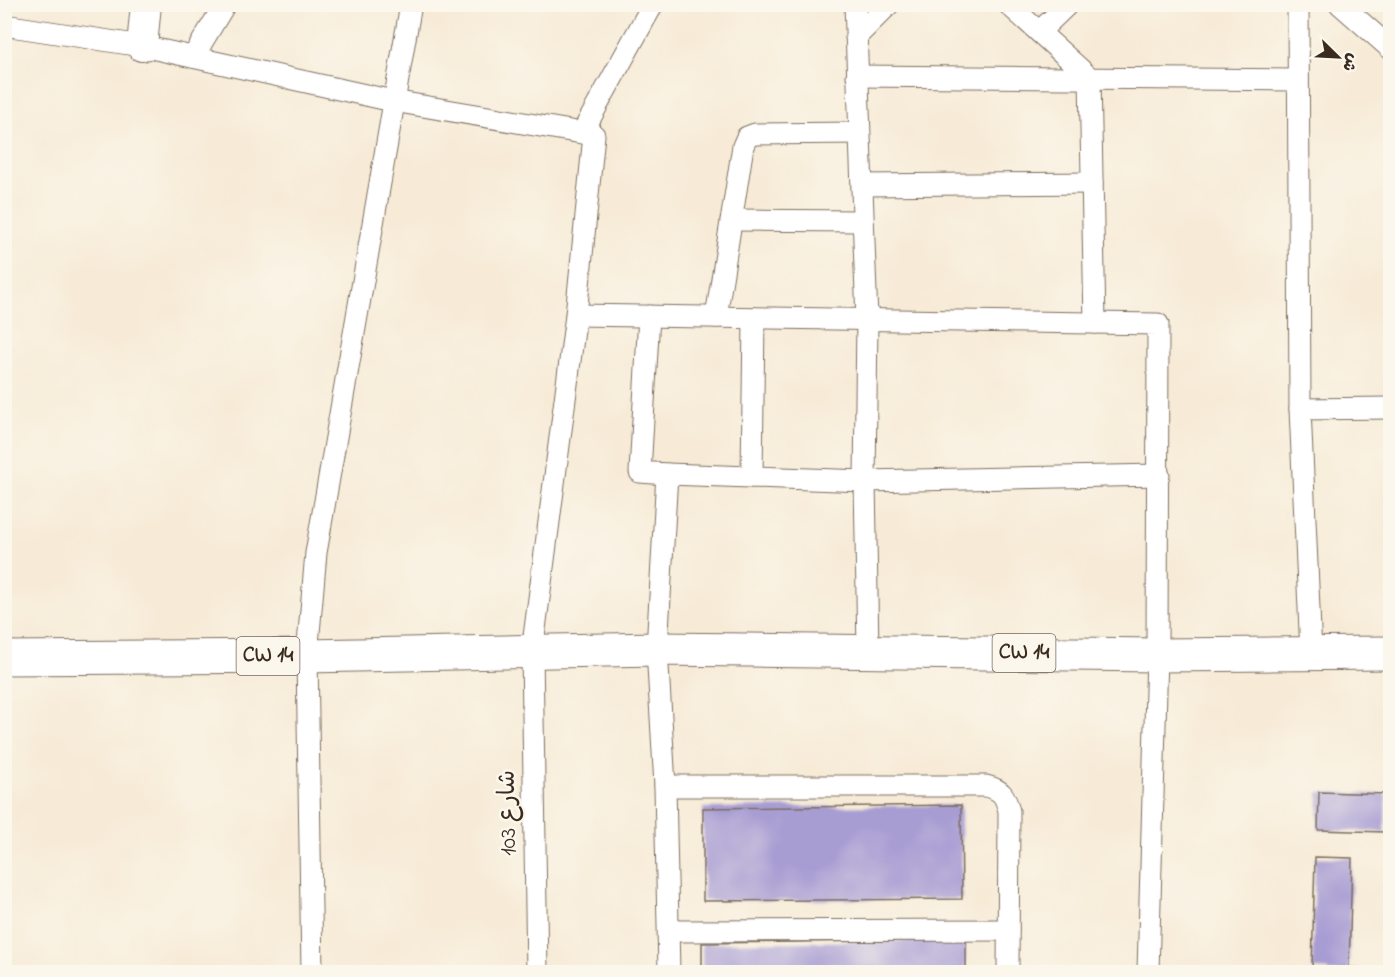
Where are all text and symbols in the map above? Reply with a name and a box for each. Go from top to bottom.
north arrow [1308,27,1368,87]
text: ش [1335,49,1364,75]
road number: CW 14 [992,634,1056,672]
road number: CW 14 [236,637,300,675]
street label: شارع 103 [491,770,527,856]

